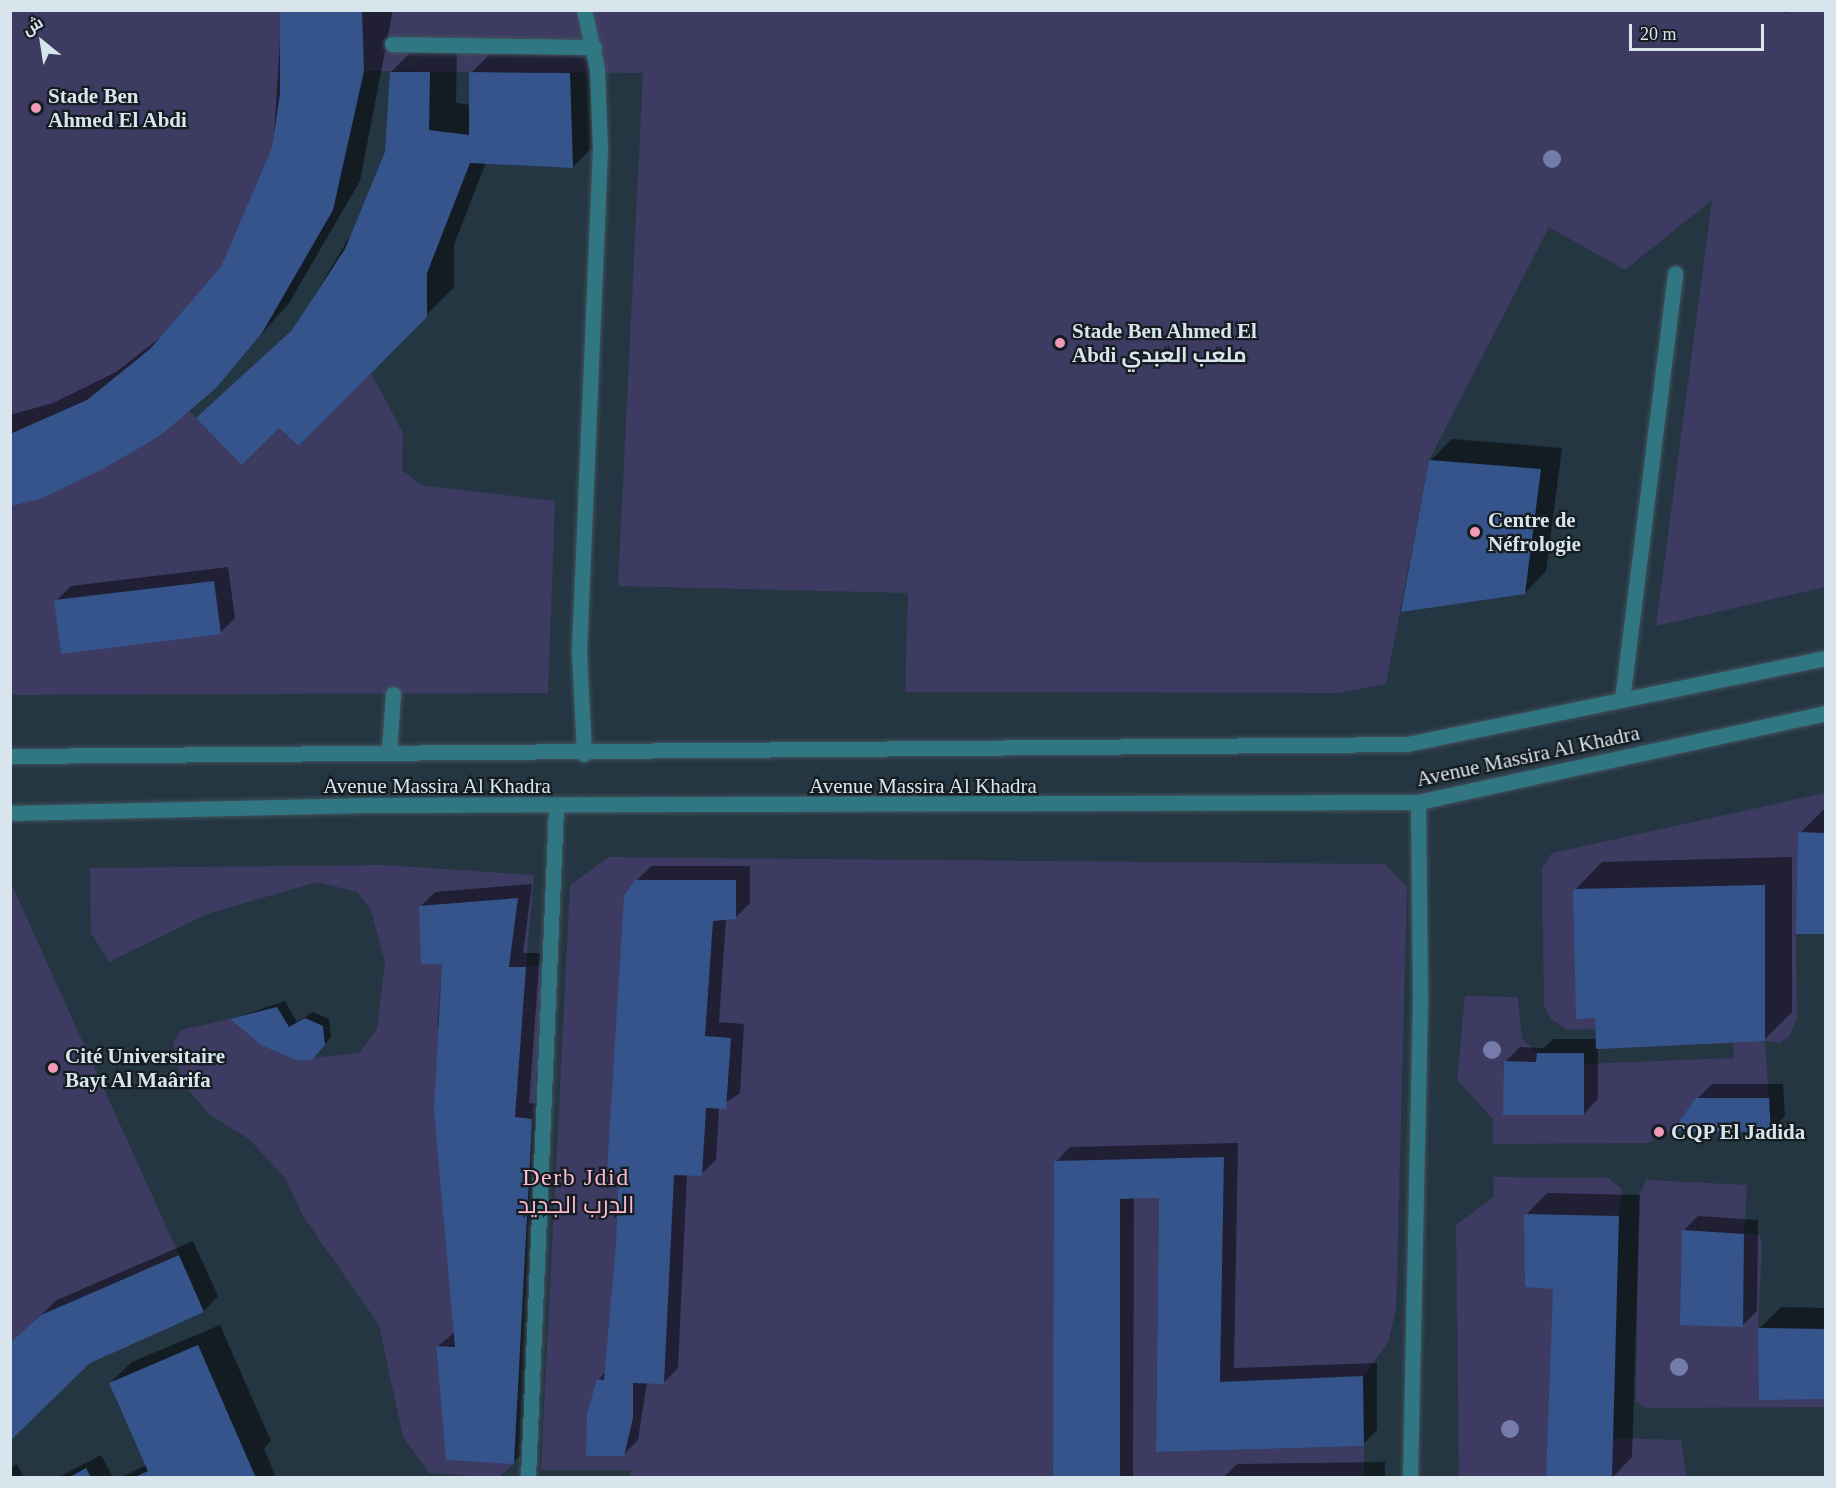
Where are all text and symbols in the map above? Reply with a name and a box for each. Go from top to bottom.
north arrow [12,12,72,72]
scale bar [1632,12,1767,50]
text: ش [20,13,46,38]
text: 20 m [1640,24,1677,44]
place label: Stade Ben Ahmed El Abdi [48,83,188,133]
marker: Stade Ben Ahmed El Abdi [29,101,43,115]
place label: Stade Ben Ahmed El Abdi ملعب العبدي [1072,318,1258,368]
marker: Stade Ben Ahmed El Abdi ملعب العبدي [1053,336,1067,350]
place label: Centre de Néfrologie [1488,507,1581,557]
marker: Centre de Néfrologie [1466,523,1484,541]
street label: Avenue Massira Al Khadra [1413,720,1643,792]
street label: Avenue Massira Al Khadra [323,773,551,799]
street label: Avenue Massira Al Khadra [809,773,1037,799]
place label: Cité Universitaire Bayt Al Maârifa [65,1043,225,1093]
marker: Cité Universitaire Bayt Al Maârifa [46,1061,60,1075]
place label: CQP El Jadida [1671,1119,1806,1145]
marker: CQP El Jadida [1652,1125,1666,1139]
district label: Derb Jdid الدرب الجديد [518,1164,634,1220]

